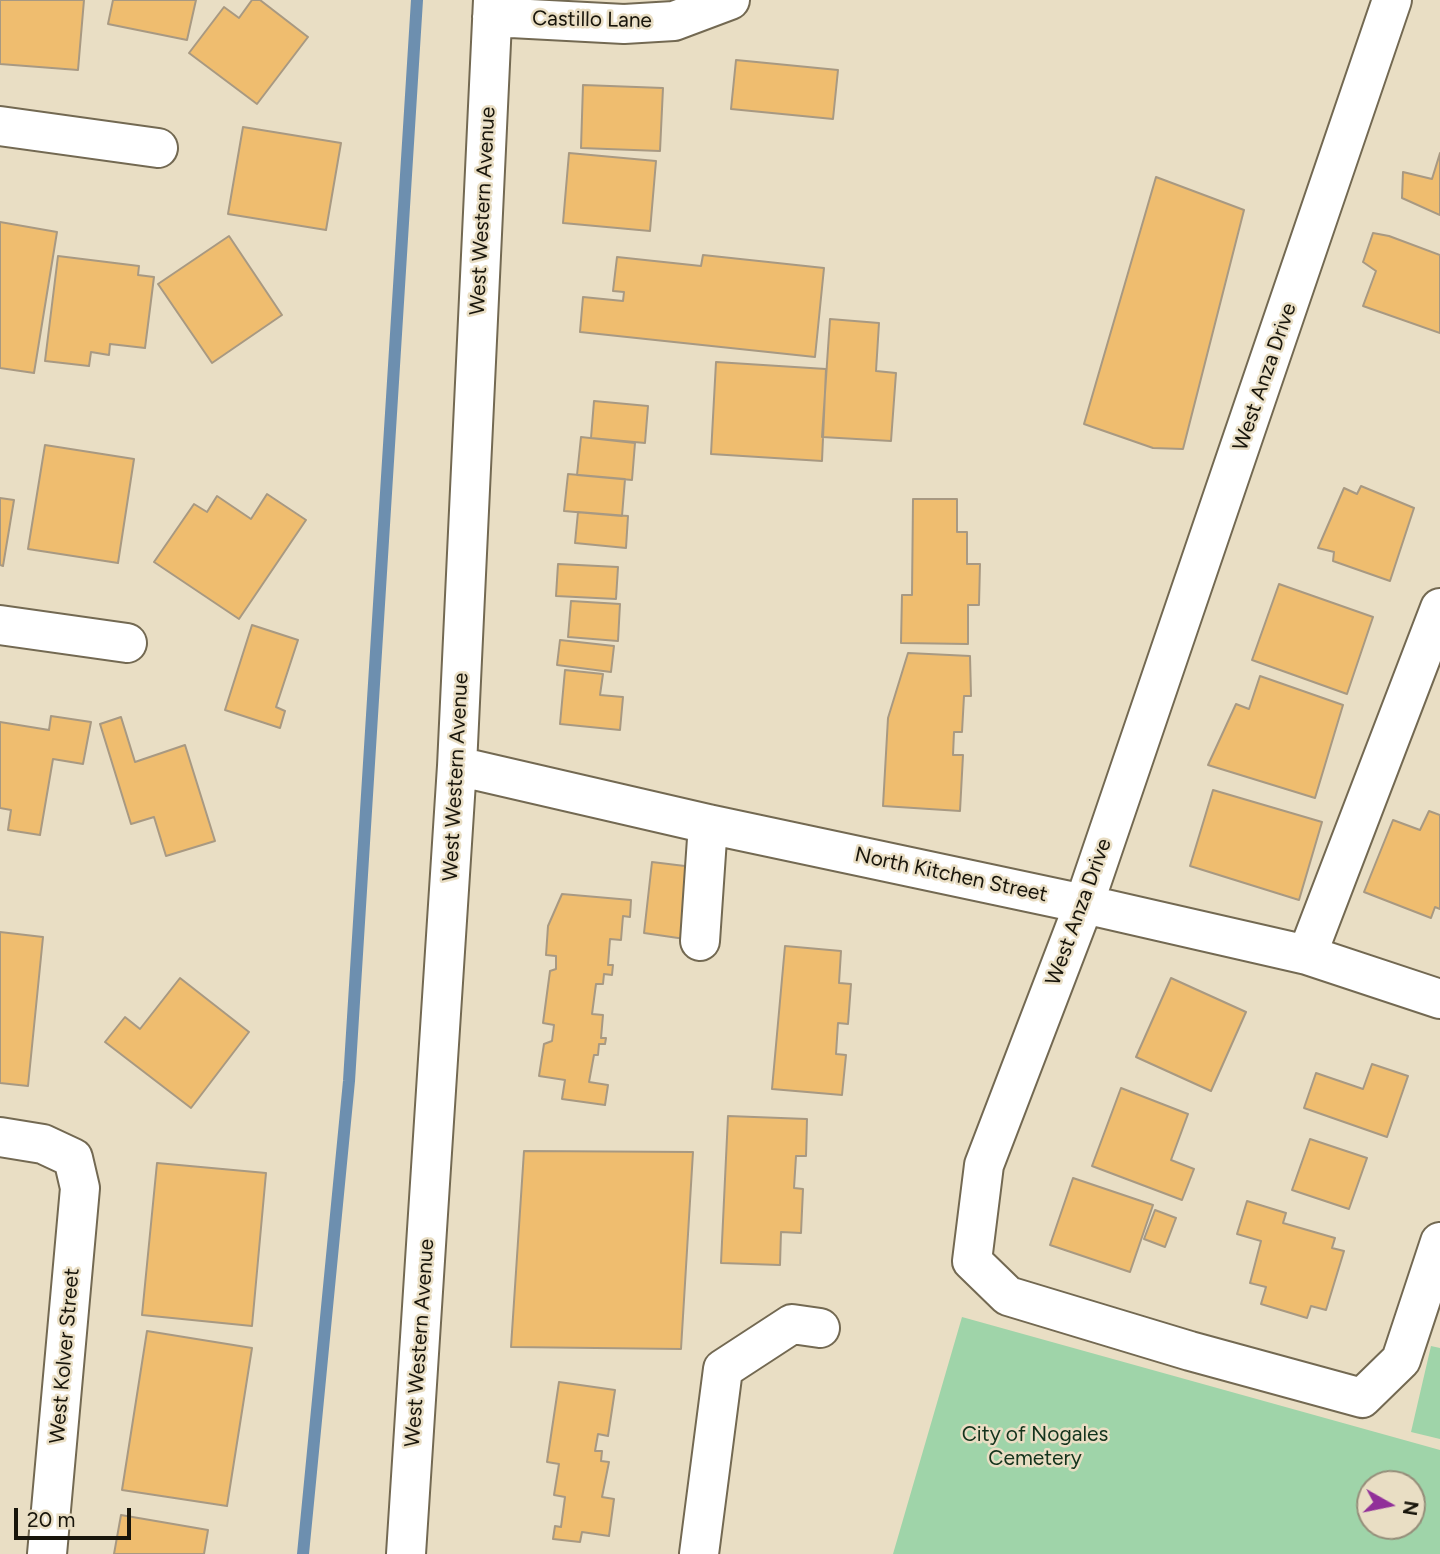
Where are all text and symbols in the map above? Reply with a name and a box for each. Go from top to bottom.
street label: Castillo Lane [532,6,652,34]
street label: West Western Avenue [465,106,501,316]
street label: West Anza Drive [1228,300,1302,454]
street label: West Western Avenue [438,672,474,882]
street label: West Anza Drive [1041,835,1117,989]
street label: North Kitchen Street [852,842,1050,908]
street label: West Western Avenue [400,1238,440,1448]
street label: West Kolver Street [45,1267,85,1445]
park label: City of Nogales Cemetery [962,1422,1108,1472]
north arrow [1356,1470,1426,1540]
scale bar [18,1494,135,1538]
text: N [1398,1499,1423,1517]
text: 20 m [27,1507,75,1532]

